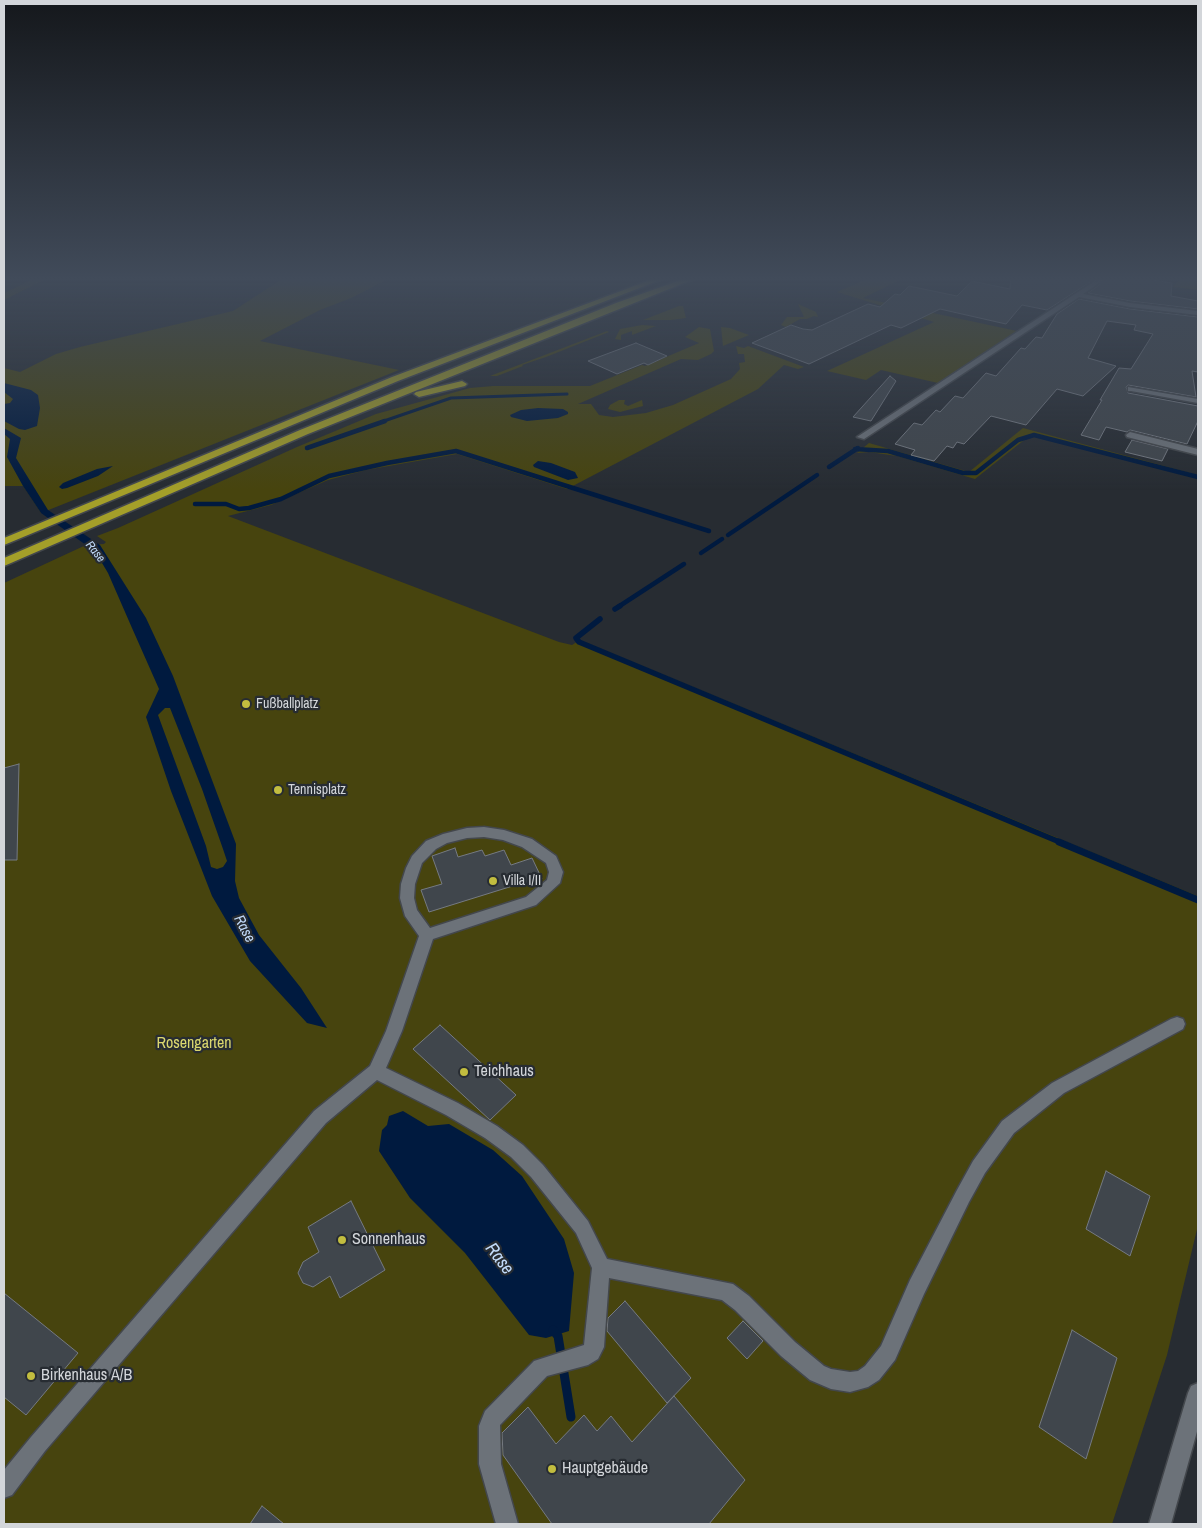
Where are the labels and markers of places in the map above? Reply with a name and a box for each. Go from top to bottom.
place label: Fußballplatz [256,696,319,712]
marker: Fußballplatz [240,698,252,710]
place label: Tennisplatz [288,782,346,798]
marker: Tennisplatz [272,784,284,796]
place label: Villa I/II [503,873,541,889]
marker: Villa I/II [487,875,499,887]
place label: Teichhaus [474,1062,534,1082]
marker: Teichhaus [458,1066,470,1078]
place label: Sonnenhaus [352,1230,426,1250]
marker: Sonnenhaus [336,1234,348,1246]
place label: Birkenhaus A/B [41,1366,132,1386]
marker: Birkenhaus A/B [25,1370,37,1382]
place label: Hauptgebäude [562,1459,648,1479]
marker: Hauptgebäude [546,1463,558,1475]

